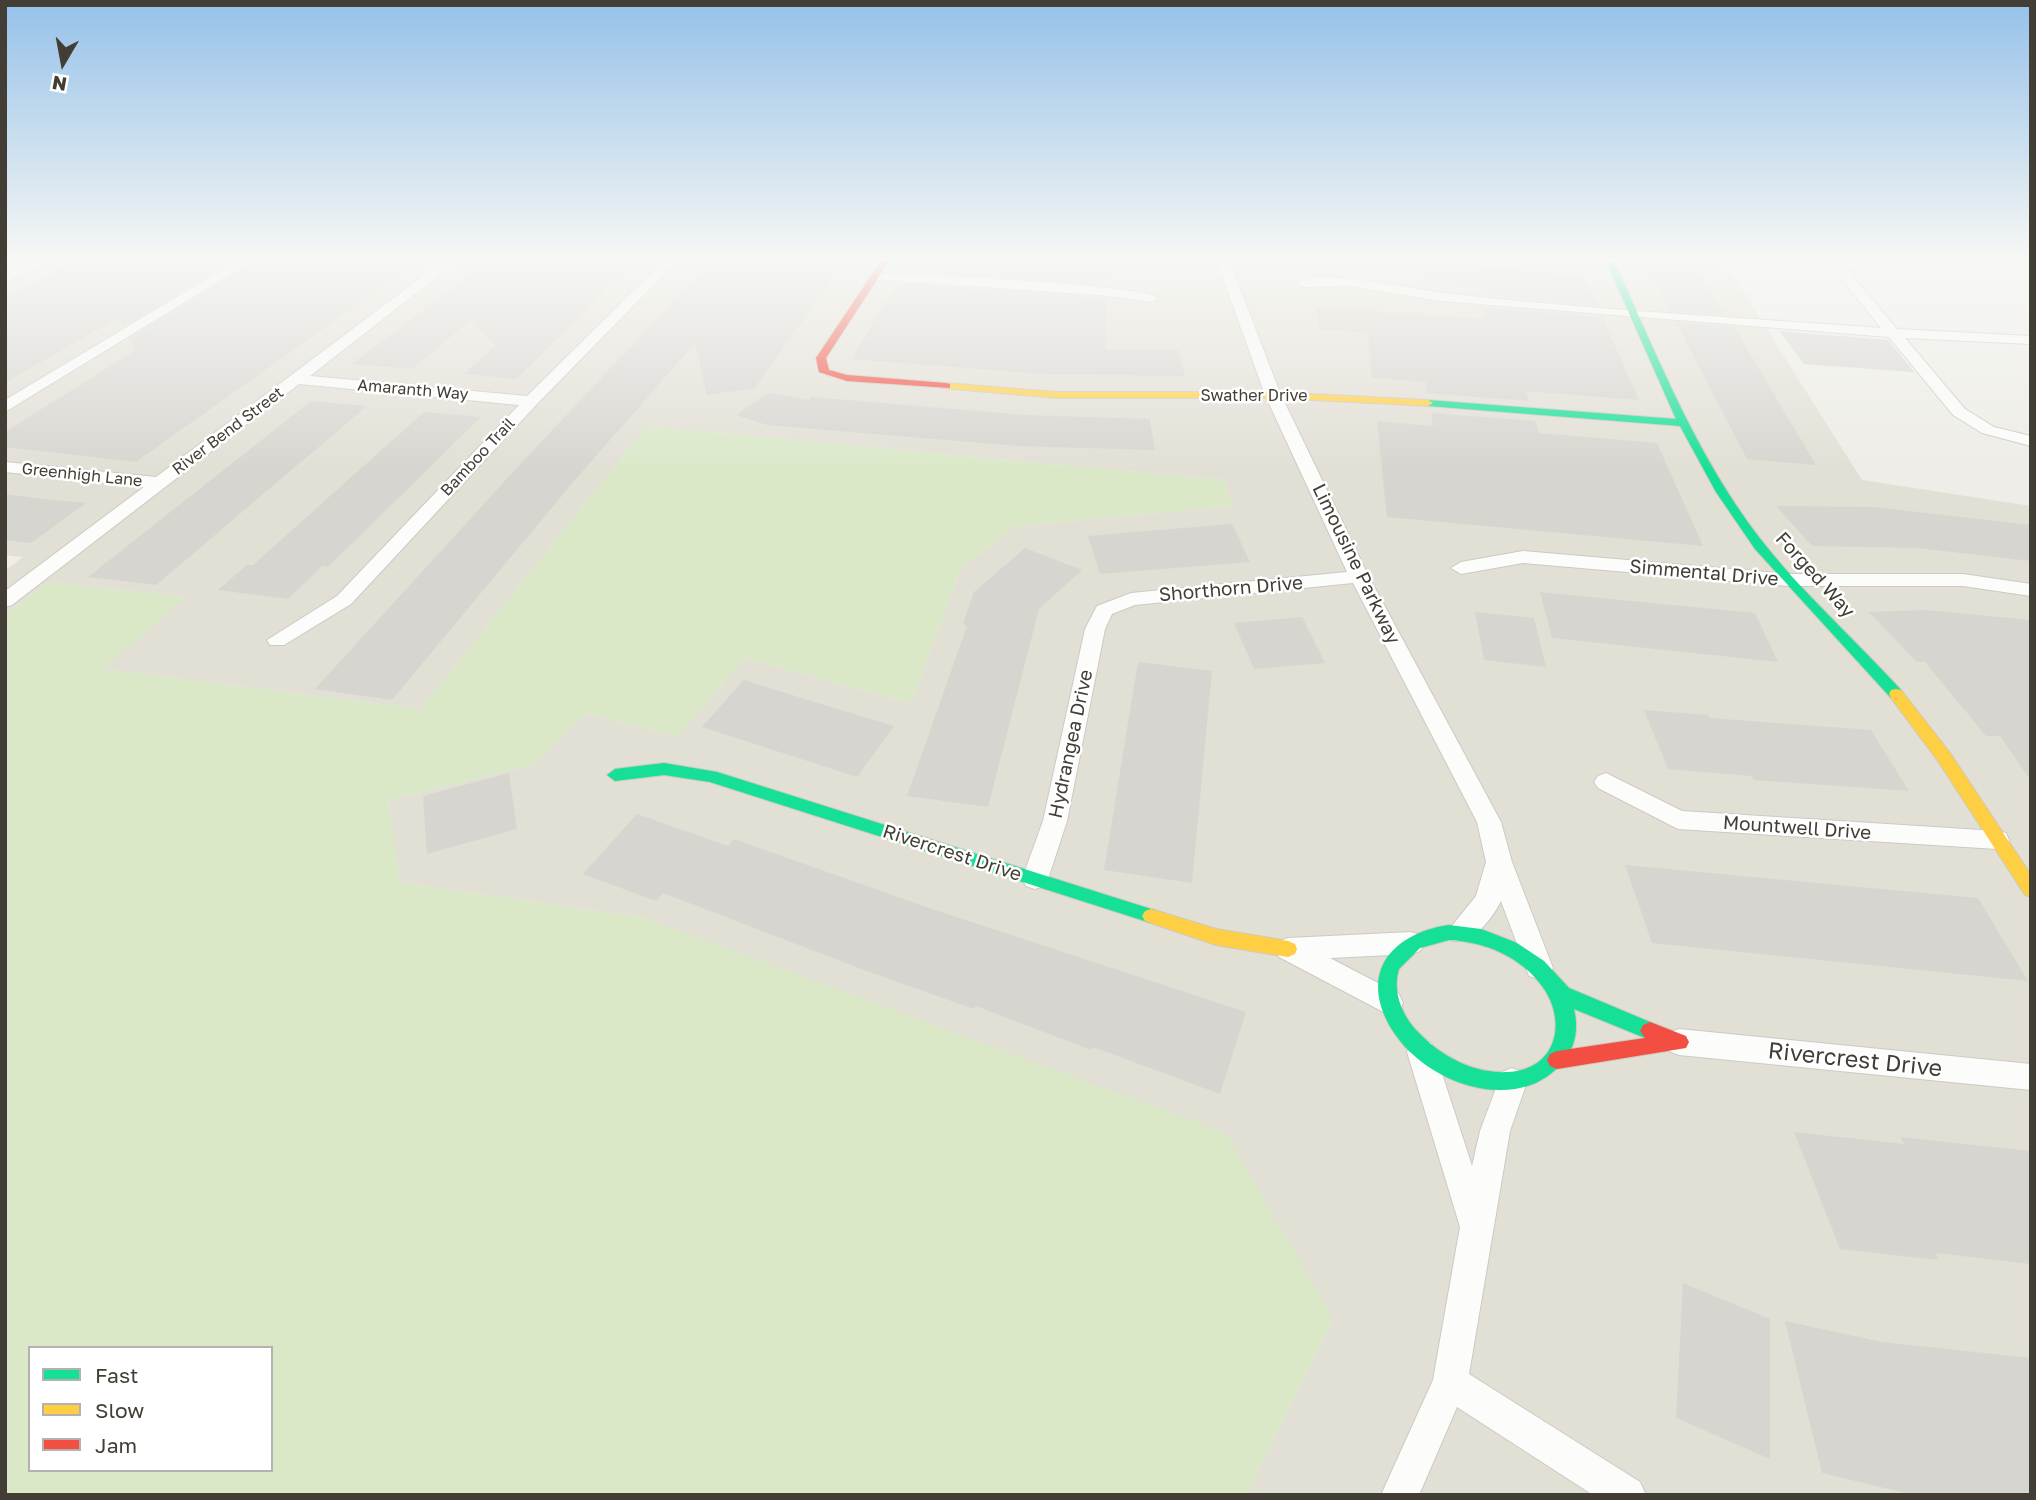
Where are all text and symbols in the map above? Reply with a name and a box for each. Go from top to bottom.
north arrow [28,28,98,98]
text: N [50,72,68,97]
street label: Amaranth Way [357,376,469,404]
street label: River Bend Street [169,383,287,479]
street label: Swather Drive [1200,386,1308,406]
street label: Bamboo Trail [437,414,519,500]
street label: Greenhigh Lane [21,459,143,491]
street label: Limousine Parkway [1307,480,1405,648]
street label: Forged Way [1771,527,1859,623]
street label: Simmental Drive [1628,555,1780,591]
street label: Shorthorn Drive [1158,571,1304,607]
street label: Hydrangea Drive [1044,668,1098,820]
street label: Mountwell Drive [1722,811,1872,845]
street label: Rivercrest Drive [880,820,1024,886]
street label: Rivercrest Drive [1767,1037,1943,1083]
legend [28,1346,273,1472]
text: Fast [95,1362,138,1388]
text: Slow [95,1397,144,1423]
text: Jam [95,1432,137,1458]

